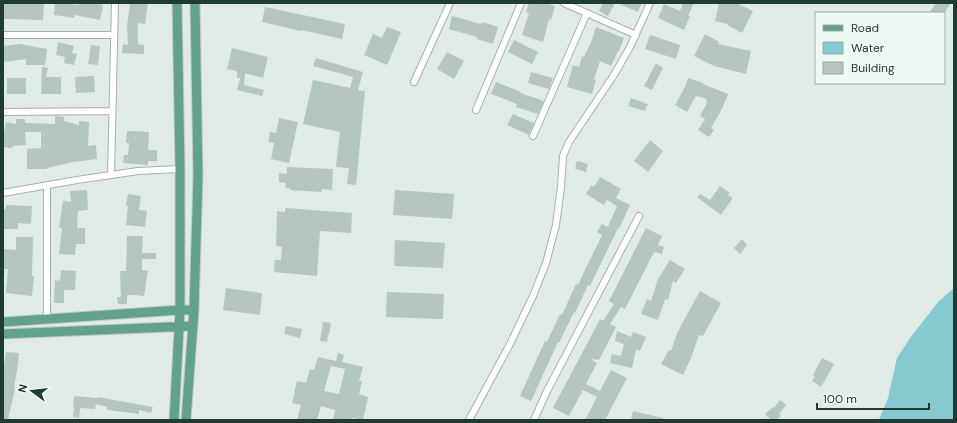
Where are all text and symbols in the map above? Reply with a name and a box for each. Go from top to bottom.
legend [815,12,945,84]
text: Road [851,20,879,36]
text: Water [851,40,885,56]
text: Building [851,60,895,76]
north arrow [12,371,52,411]
text: N [15,383,30,394]
scale bar [817,385,929,411]
text: 100 m [823,391,857,407]

